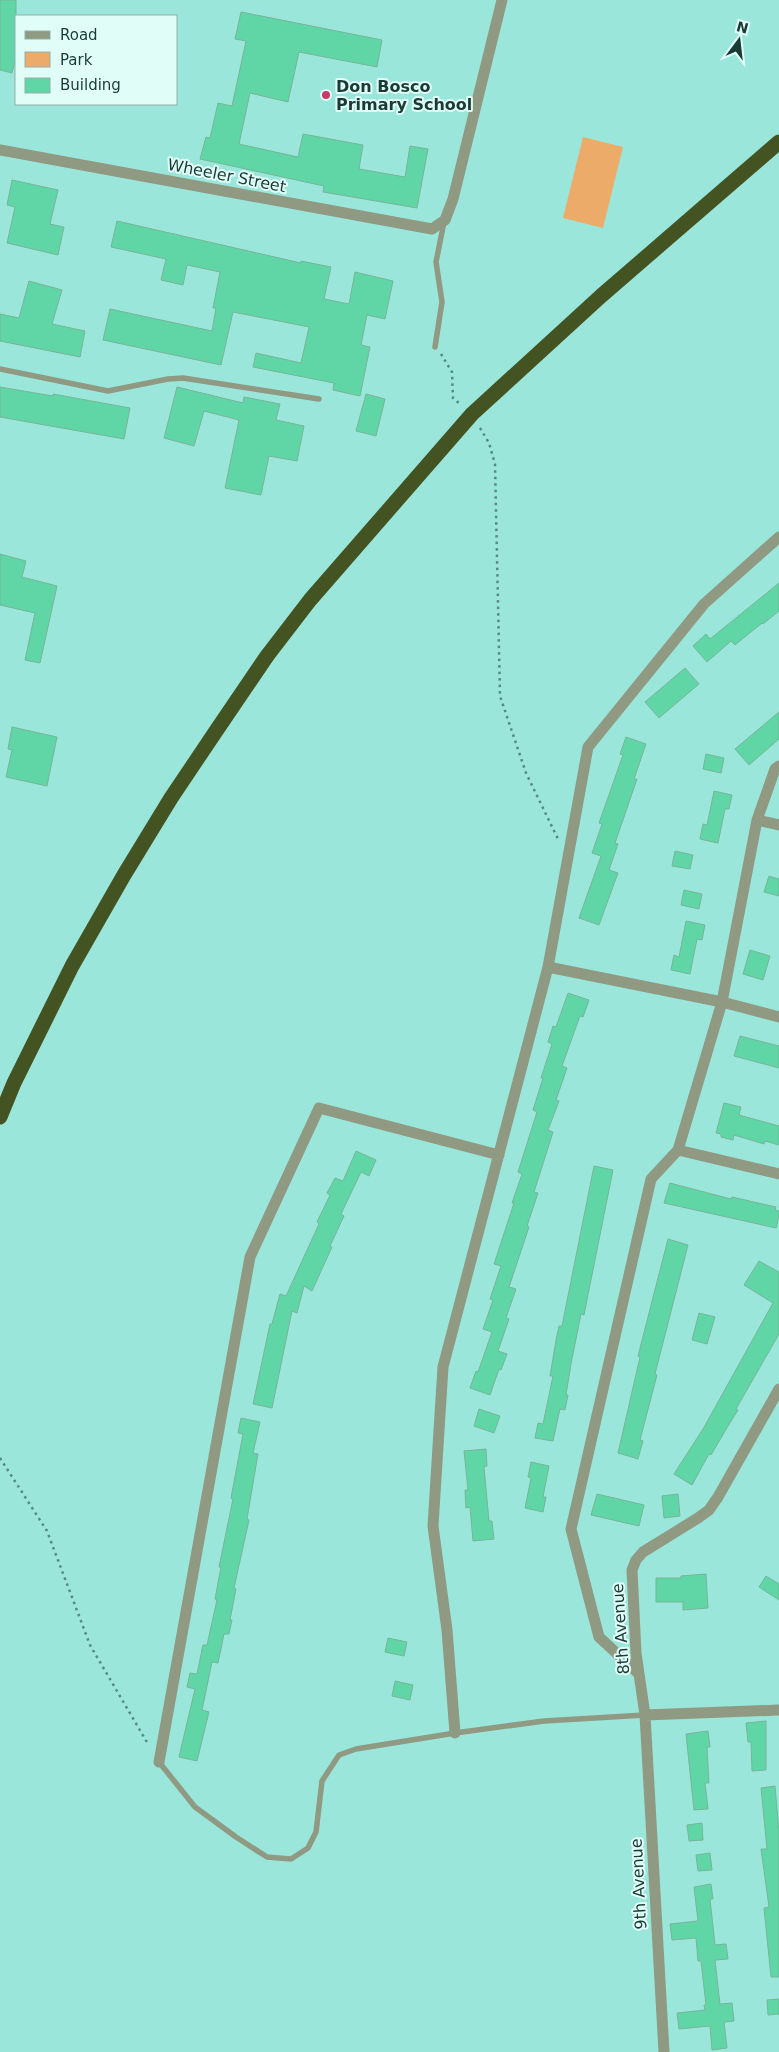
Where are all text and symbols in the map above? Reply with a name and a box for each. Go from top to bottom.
legend [15,15,178,105]
north arrow [714,15,764,65]
text: N [735,18,750,37]
text: Road [60,26,98,44]
text: Park [60,51,93,69]
text: Building [60,76,121,94]
place label: Don Bosco Primary School [336,77,472,114]
marker: Don Bosco Primary School [320,89,332,101]
street label: Wheeler Street [166,155,288,196]
street label: 8th Avenue [608,1583,633,1675]
street label: 9th Avenue [627,1838,650,1930]

